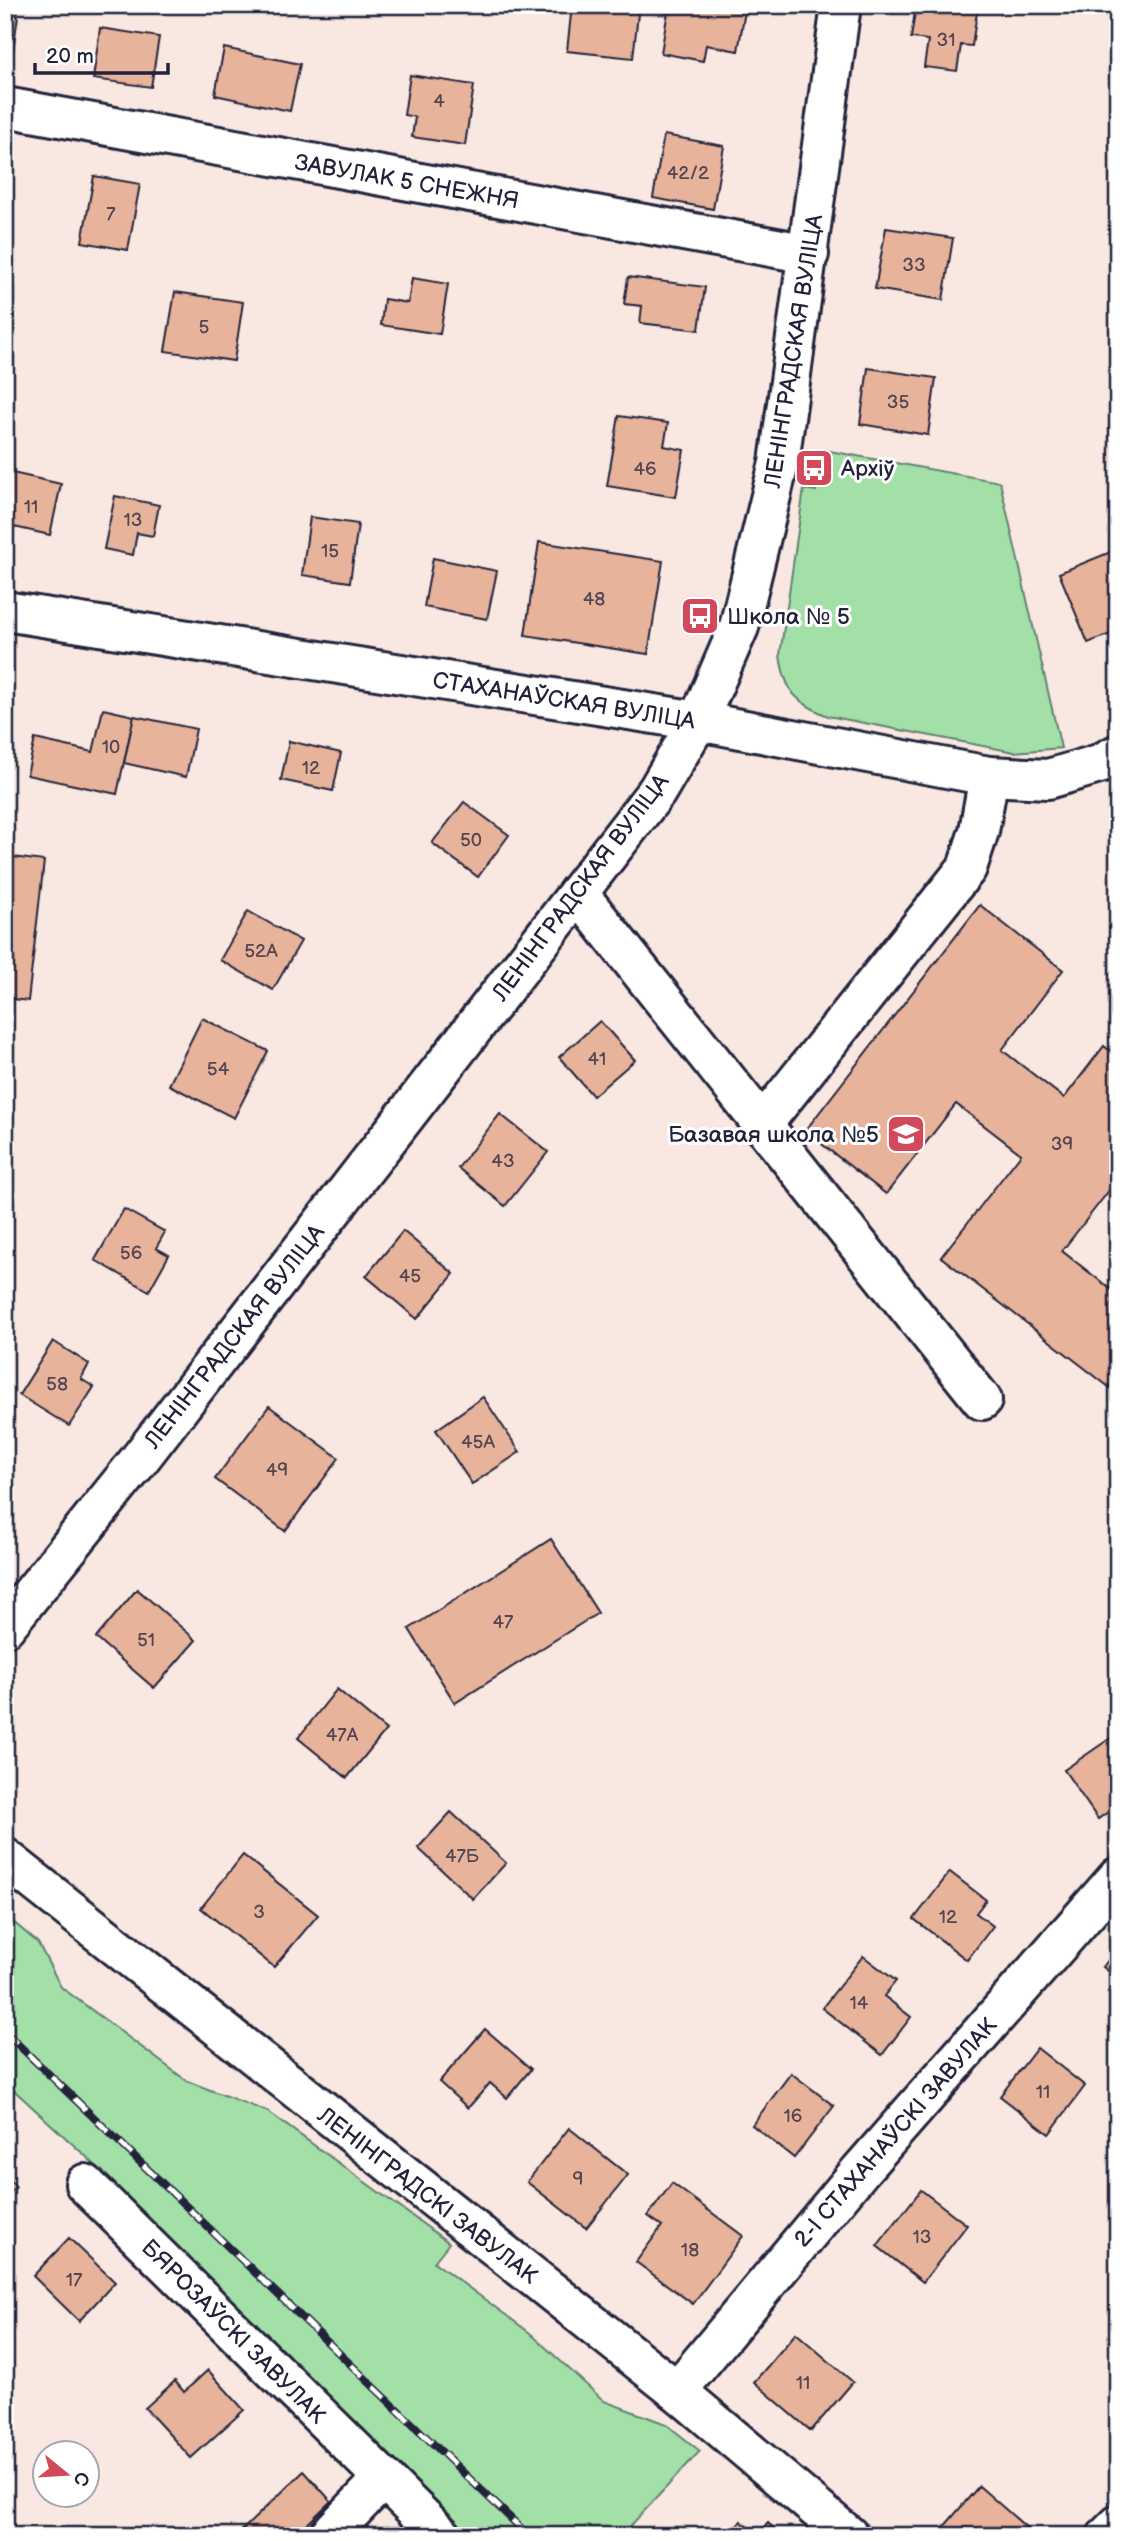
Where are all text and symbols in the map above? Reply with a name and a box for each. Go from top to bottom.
house number: 31 [936,29,956,52]
scale bar [35,32,168,76]
text: 20 m [46,44,94,69]
house number: 4 [433,90,445,113]
street label: ЗАВУЛАК 5 СНЕЖНЯ [293,148,521,215]
house number: 42/2 [667,162,710,185]
house number: 7 [106,203,116,226]
street label: ЛЕНІНГРАДСКАЯ ВУЛІЦА [758,212,829,491]
house number: 33 [902,254,926,277]
house number: 5 [199,316,210,339]
house number: 35 [887,391,909,414]
bus stop icon: Архіў [793,447,835,489]
place label: Архіў [840,455,895,483]
house number: 46 [633,458,657,481]
house number: 11 [24,496,38,519]
house number: 13 [123,509,143,532]
house number: 15 [321,540,339,563]
house number: 48 [583,588,605,611]
bus stop icon: Школа № 5 [679,595,721,637]
place label: Школа № 5 [727,603,850,631]
street label: СТАХАНАЎСКАЯ ВУЛІЦА [431,666,697,736]
house number: 10 [102,736,120,759]
house number: 12 [302,757,321,780]
street label: ЛЕНІНГРАДСКАЯ ВУЛІЦА [486,769,675,1007]
house number: 50 [460,829,482,852]
house number: 52А [244,940,278,963]
house number: 41 [588,1048,606,1071]
house number: 54 [207,1058,230,1081]
school or university icon: Базавая школа №5 [885,1113,927,1155]
place label: Базавая школа №5 [668,1121,879,1149]
house number: 39 [1051,1133,1073,1156]
house number: 43 [491,1150,515,1173]
street label: ЛЕНІНГРАДСКАЯ ВУЛІЦА [138,1219,331,1455]
house number: 56 [120,1242,142,1265]
house number: 45 [399,1265,421,1288]
house number: 58 [46,1373,68,1396]
house number: 45А [461,1431,495,1454]
house number: 49 [266,1459,288,1482]
house number: 47 [493,1611,514,1634]
house number: 51 [137,1629,155,1652]
house number: 47А [326,1724,359,1747]
house number: 47Б [445,1845,480,1868]
house number: 3 [253,1901,265,1924]
house number: 12 [939,1906,958,1929]
house number: 14 [850,1992,869,2015]
street label: 2-І СТАХАНАЎСКІ ЗАВУЛАК [789,2012,1003,2253]
house number: 11 [1036,2081,1050,2104]
street label: ЛЕНІНГРАДСКІ ЗАВУЛАК [311,2101,543,2290]
house number: 16 [784,2105,802,2128]
house number: 9 [573,2168,583,2191]
house number: 13 [912,2226,932,2249]
street label: БЯРОЗАЎСКІ ЗАВУЛАК [135,2234,331,2430]
house number: 18 [681,2239,699,2262]
house number: 17 [66,2269,83,2292]
house number: 11 [796,2372,810,2395]
north arrow [32,2440,102,2510]
text: С [68,2469,94,2489]

